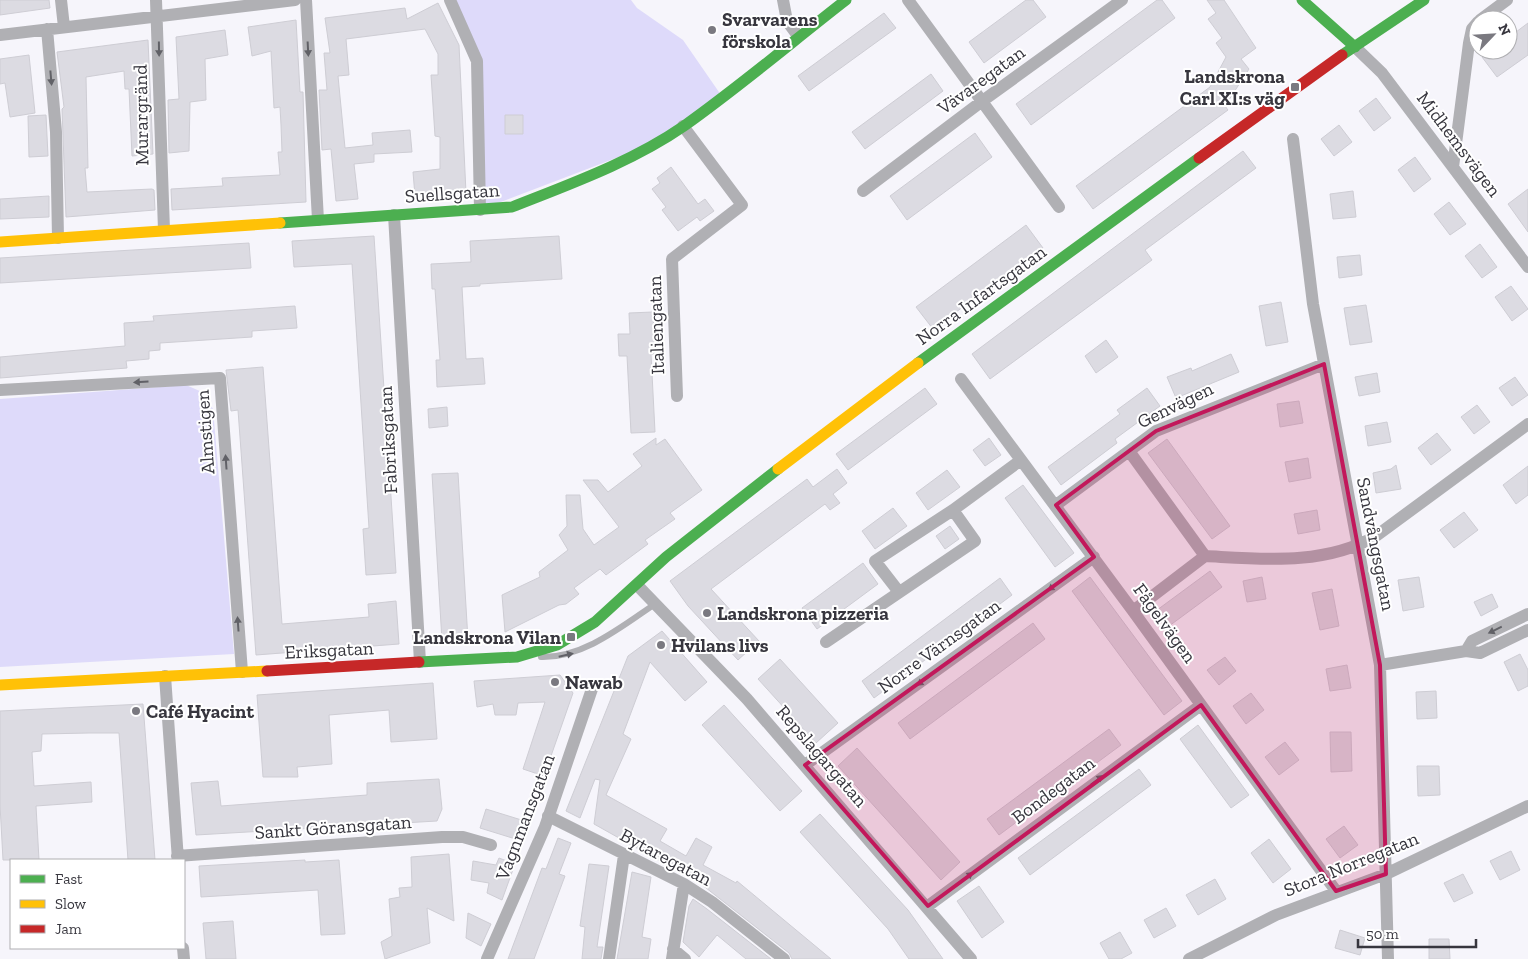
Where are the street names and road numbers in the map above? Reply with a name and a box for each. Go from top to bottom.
street label: Vävaregatan [932,41,1029,120]
street label: Murargränd [129,64,153,166]
street label: Midhemsvägen [1412,87,1506,201]
street label: Suellsgatan [404,178,500,208]
street label: Norra Infartsgatan [911,240,1051,350]
street label: Italiengatan [643,275,669,375]
street label: Genvägen [1133,377,1217,433]
street label: Fabriksgatan [374,385,402,494]
street label: Almstigen [191,389,219,475]
street label: Sandvångsgatan [1352,475,1400,613]
street label: Fågelvägen [1128,579,1202,667]
street label: Norre Värnsgatan [873,594,1005,698]
street label: Eriksgatan [284,636,374,664]
street label: Repslagargatan [771,700,873,812]
street label: Vagnmansgatan [490,751,560,884]
street label: Bondegatan [1007,751,1099,829]
street label: Sankt Göransgatan [254,810,412,844]
street label: Bytaregatan [616,823,716,891]
street label: Stora Norregatan [1280,826,1422,902]

